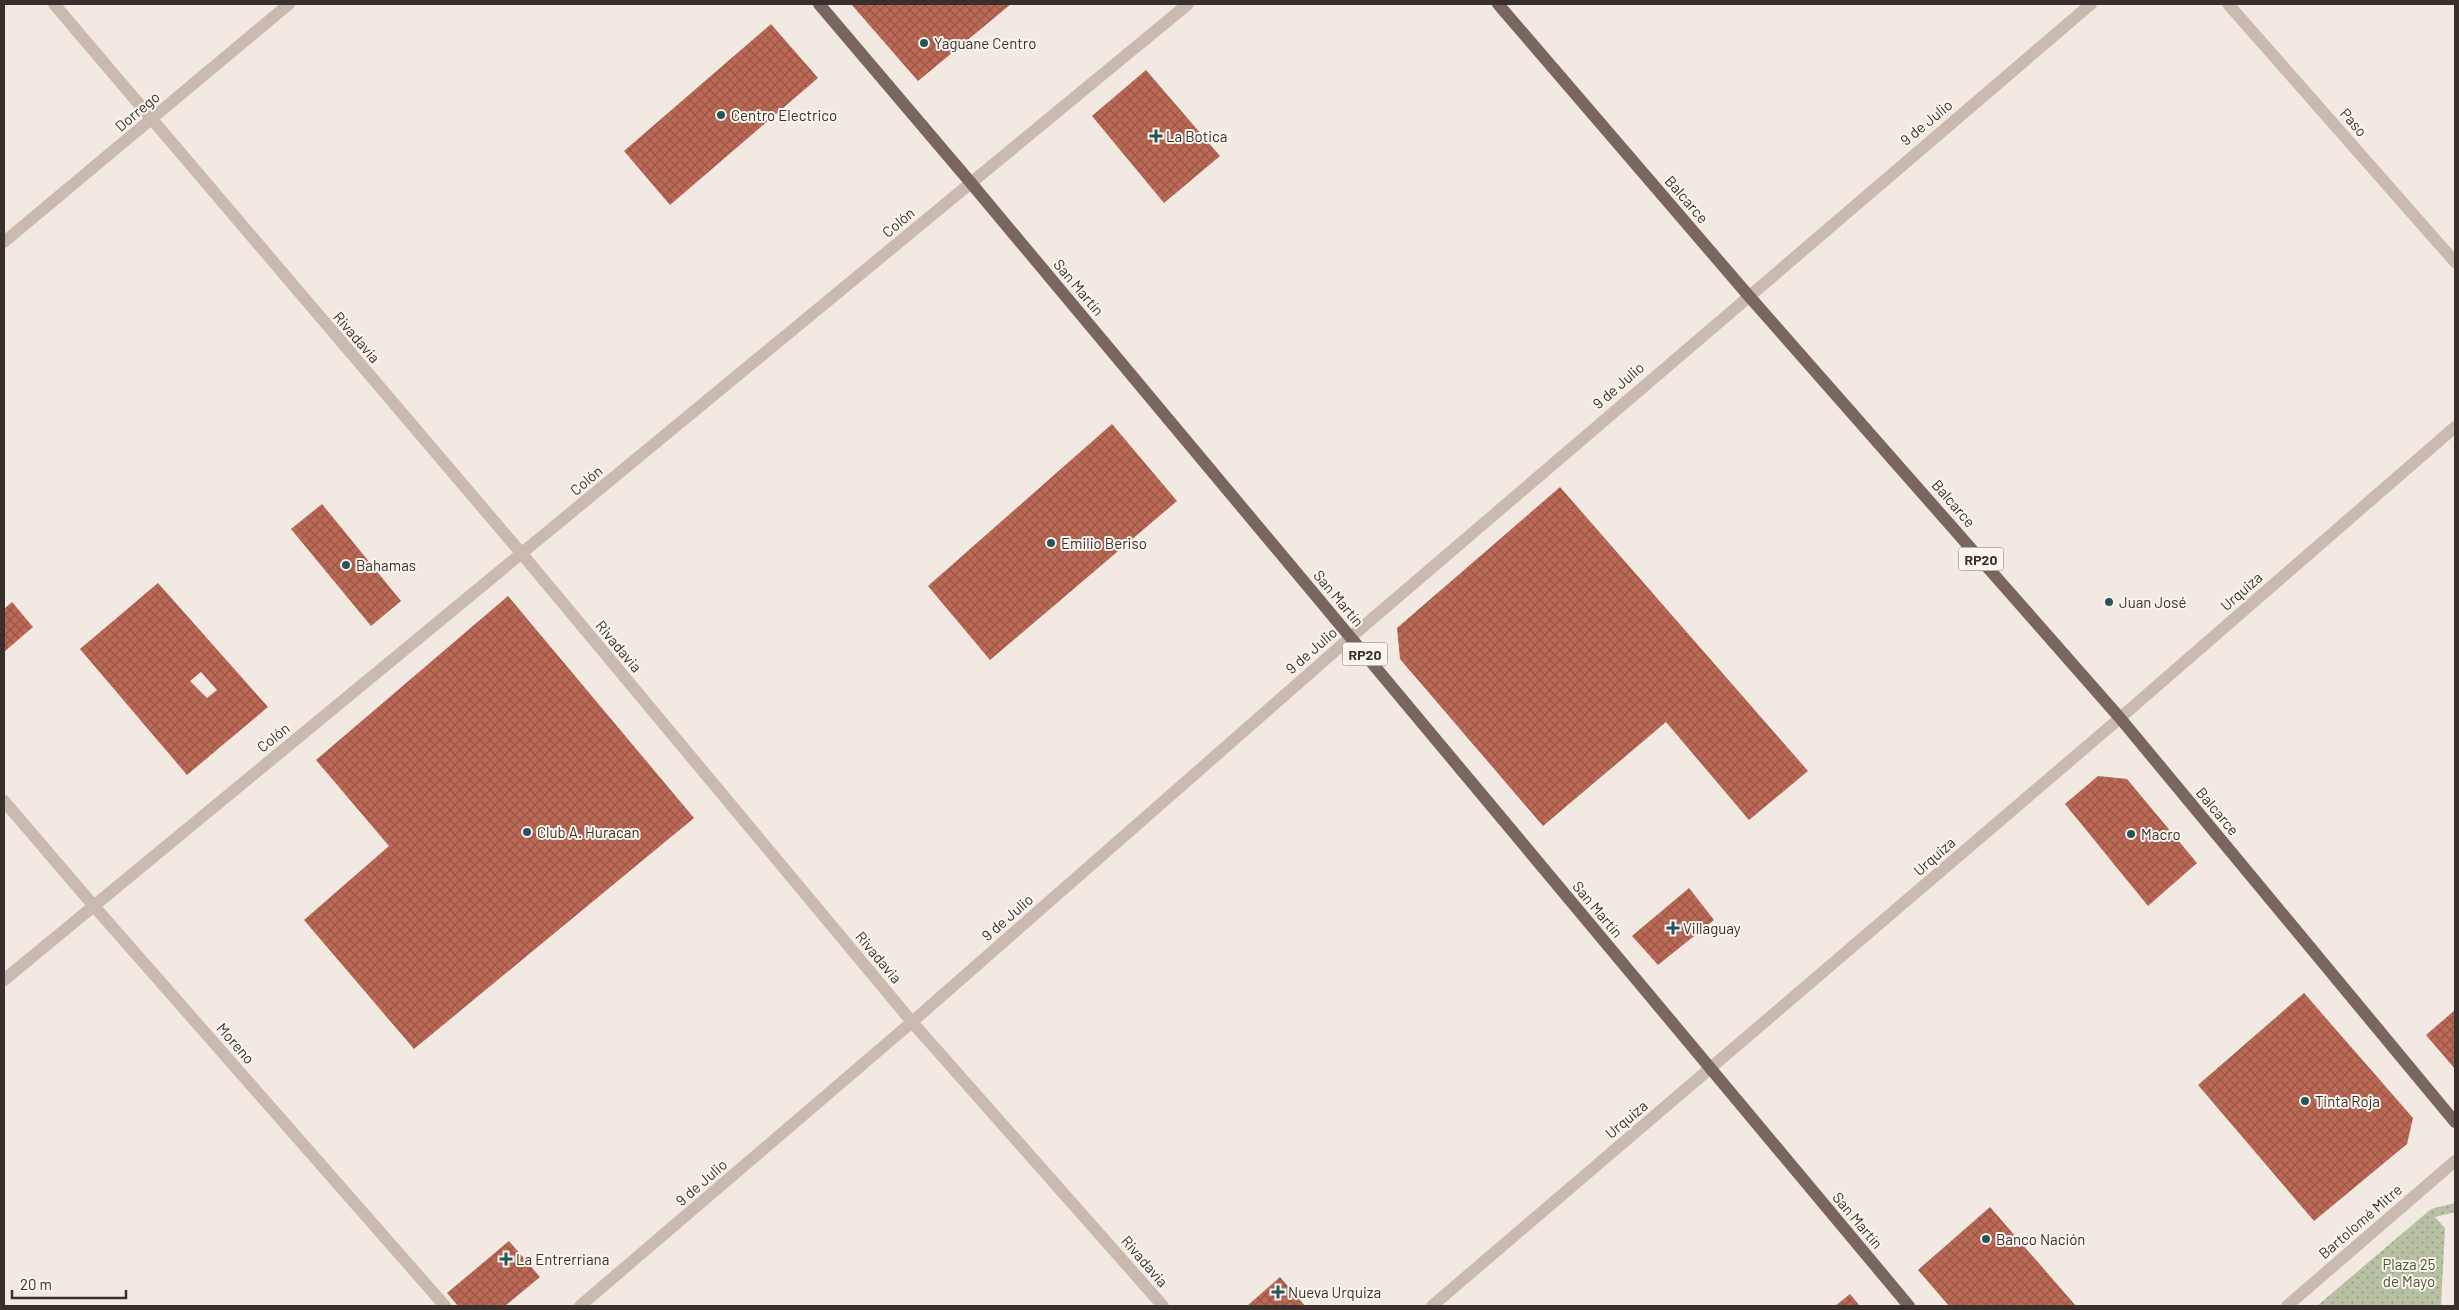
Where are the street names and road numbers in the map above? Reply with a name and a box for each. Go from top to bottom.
street label: Dorrego [111,87,163,135]
street label: 9 de Julio [1896,95,1956,149]
street label: Paso [2337,104,2371,140]
street label: Balcarce [1661,172,1713,226]
street label: Colón [878,203,918,241]
street label: San Martín [1050,255,1108,319]
street label: Rivadavia [330,308,384,366]
street label: 9 de Julio [1589,358,1647,412]
street label: Colón [566,461,606,499]
street label: Balcarce [1928,476,1980,530]
road number: RP20 [1958,548,2004,570]
street label: San Martín [1310,566,1368,630]
street label: Urquiza [2216,568,2266,614]
street label: Rivadavia [592,616,646,676]
street label: 9 de Julio [1282,623,1340,677]
road number: RP20 [1342,642,1388,666]
street label: Colón [253,718,293,756]
street label: Balcarce [2193,783,2243,839]
street label: Urquiza [1909,833,1959,879]
street label: San Martín [1569,877,1627,941]
street label: 9 de Julio [978,890,1036,944]
street label: Rivadavia [852,927,906,987]
street label: Moreno [213,1019,259,1067]
street label: Urquiza [1601,1096,1651,1142]
street label: 9 de Julio [672,1155,730,1209]
street label: Bartolomé Mitre [2315,1180,2405,1262]
street label: San Martín [1829,1188,1887,1252]
street label: Rivadavia [1118,1232,1172,1290]

